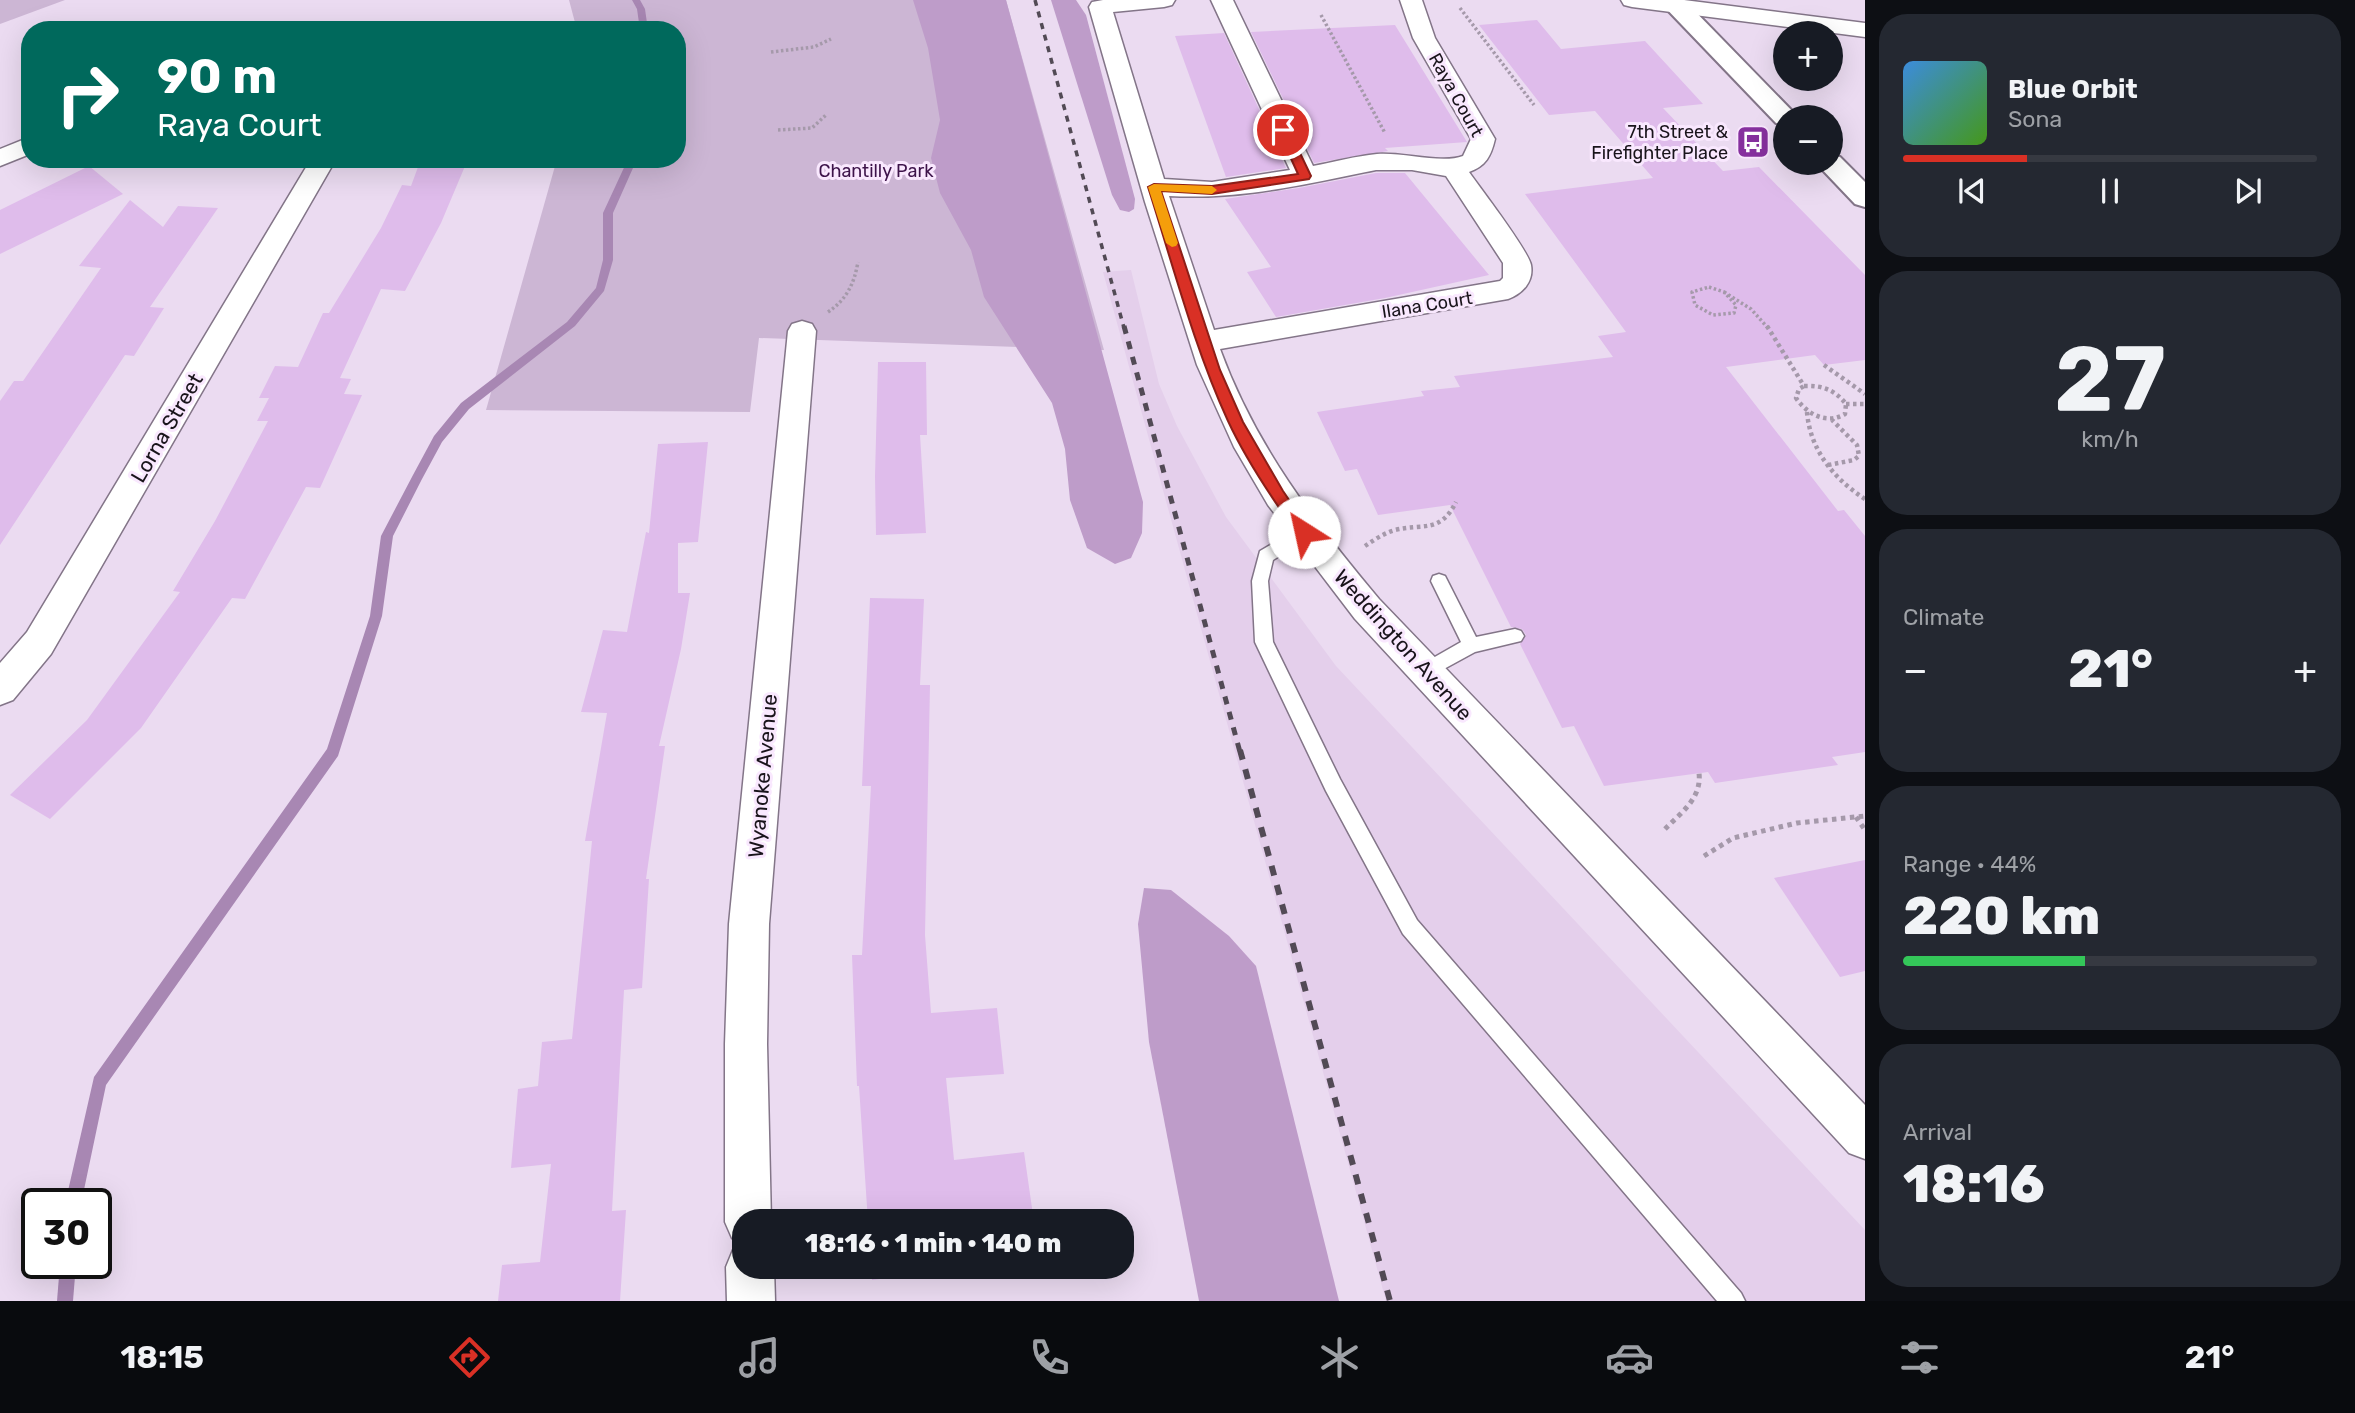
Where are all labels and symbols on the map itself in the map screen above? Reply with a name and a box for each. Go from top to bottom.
street label: Raya Court [1424,49,1488,141]
pin [1253,100,1313,160]
place label: 7th Street & Firefighter Place [1591,121,1728,164]
bus stop icon: 7th Street & Firefighter Place [1734,123,1772,161]
park label: Chantilly Park [818,160,934,182]
street label: Ilana Court [1380,287,1474,323]
street label: Lorna Street [125,369,208,487]
position arrow [1267,495,1341,569]
street label: Weddington Avenue [1329,564,1478,725]
street label: Wyanoke Avenue [743,693,782,859]
speed limit sign: 30 [21,1188,112,1279]

